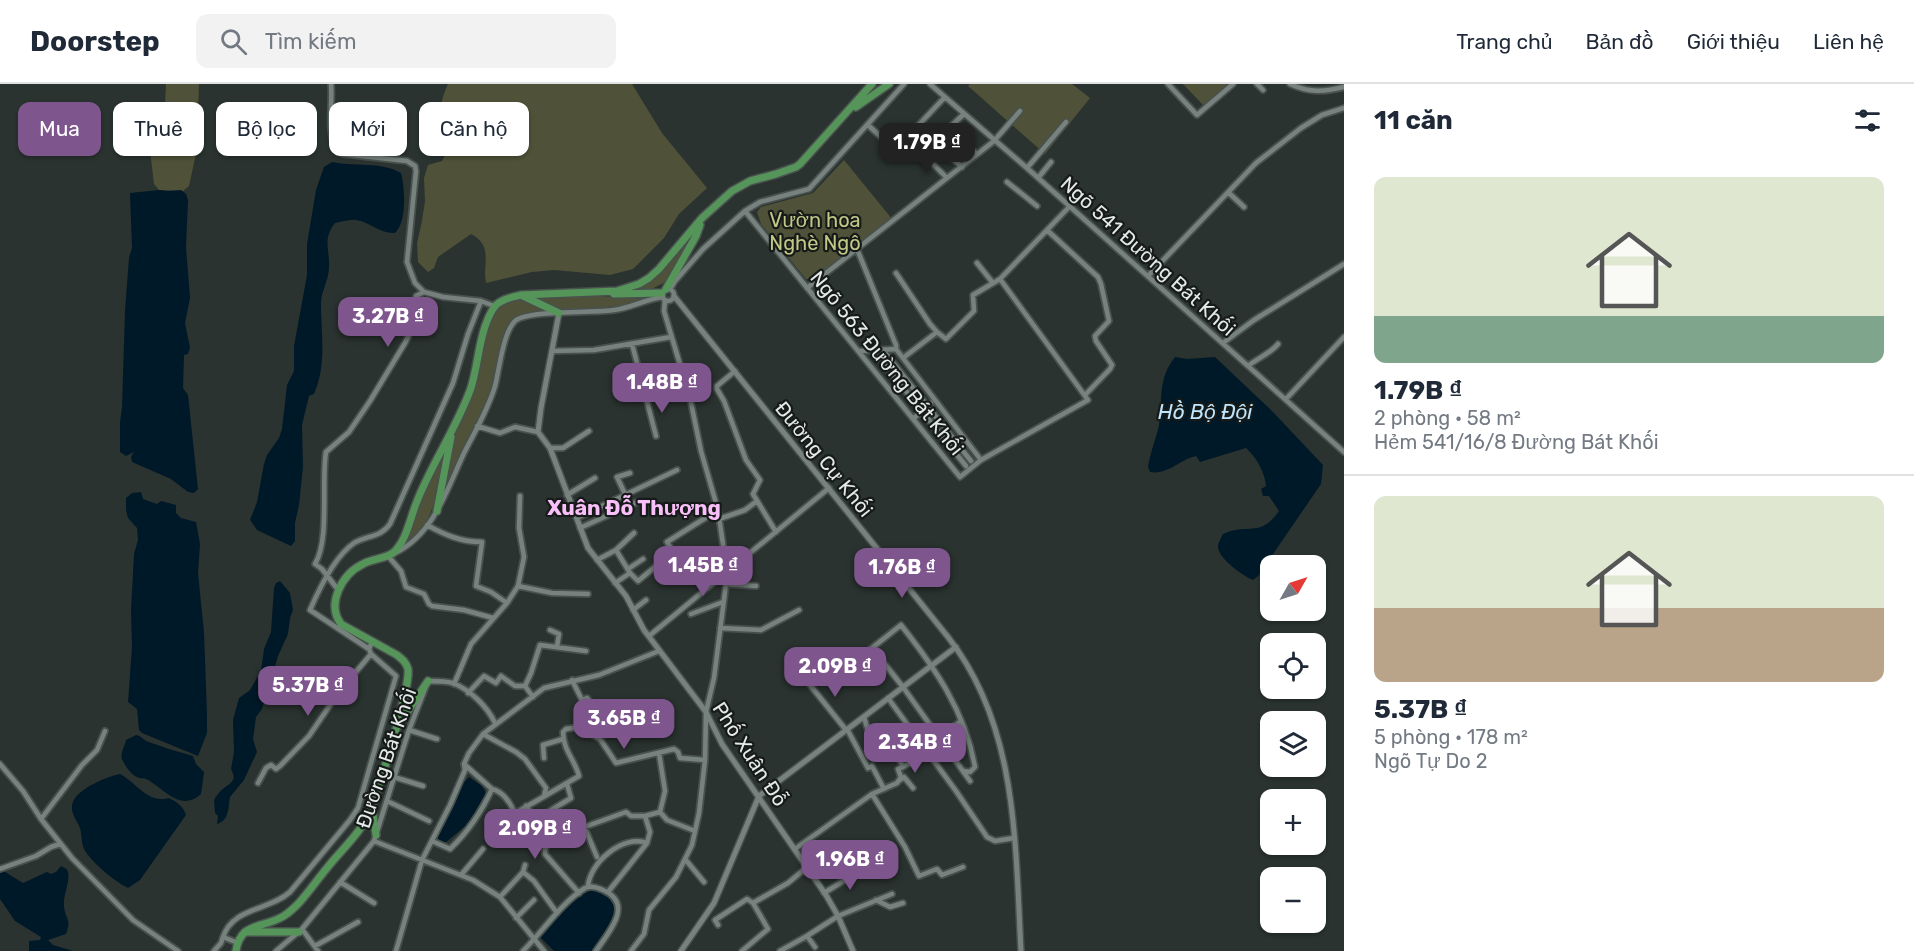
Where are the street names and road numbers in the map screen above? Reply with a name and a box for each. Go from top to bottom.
street label: Ngõ 541 Đường Bát Khối [1056,171,1240,341]
street label: Ngõ 563 Đường Bát Khối [805,266,969,460]
street label: Đường Cự Khối [770,396,878,522]
street label: Đường Bát Khối [350,685,421,831]
street label: Phố Xuân Đỗ [707,697,793,811]

